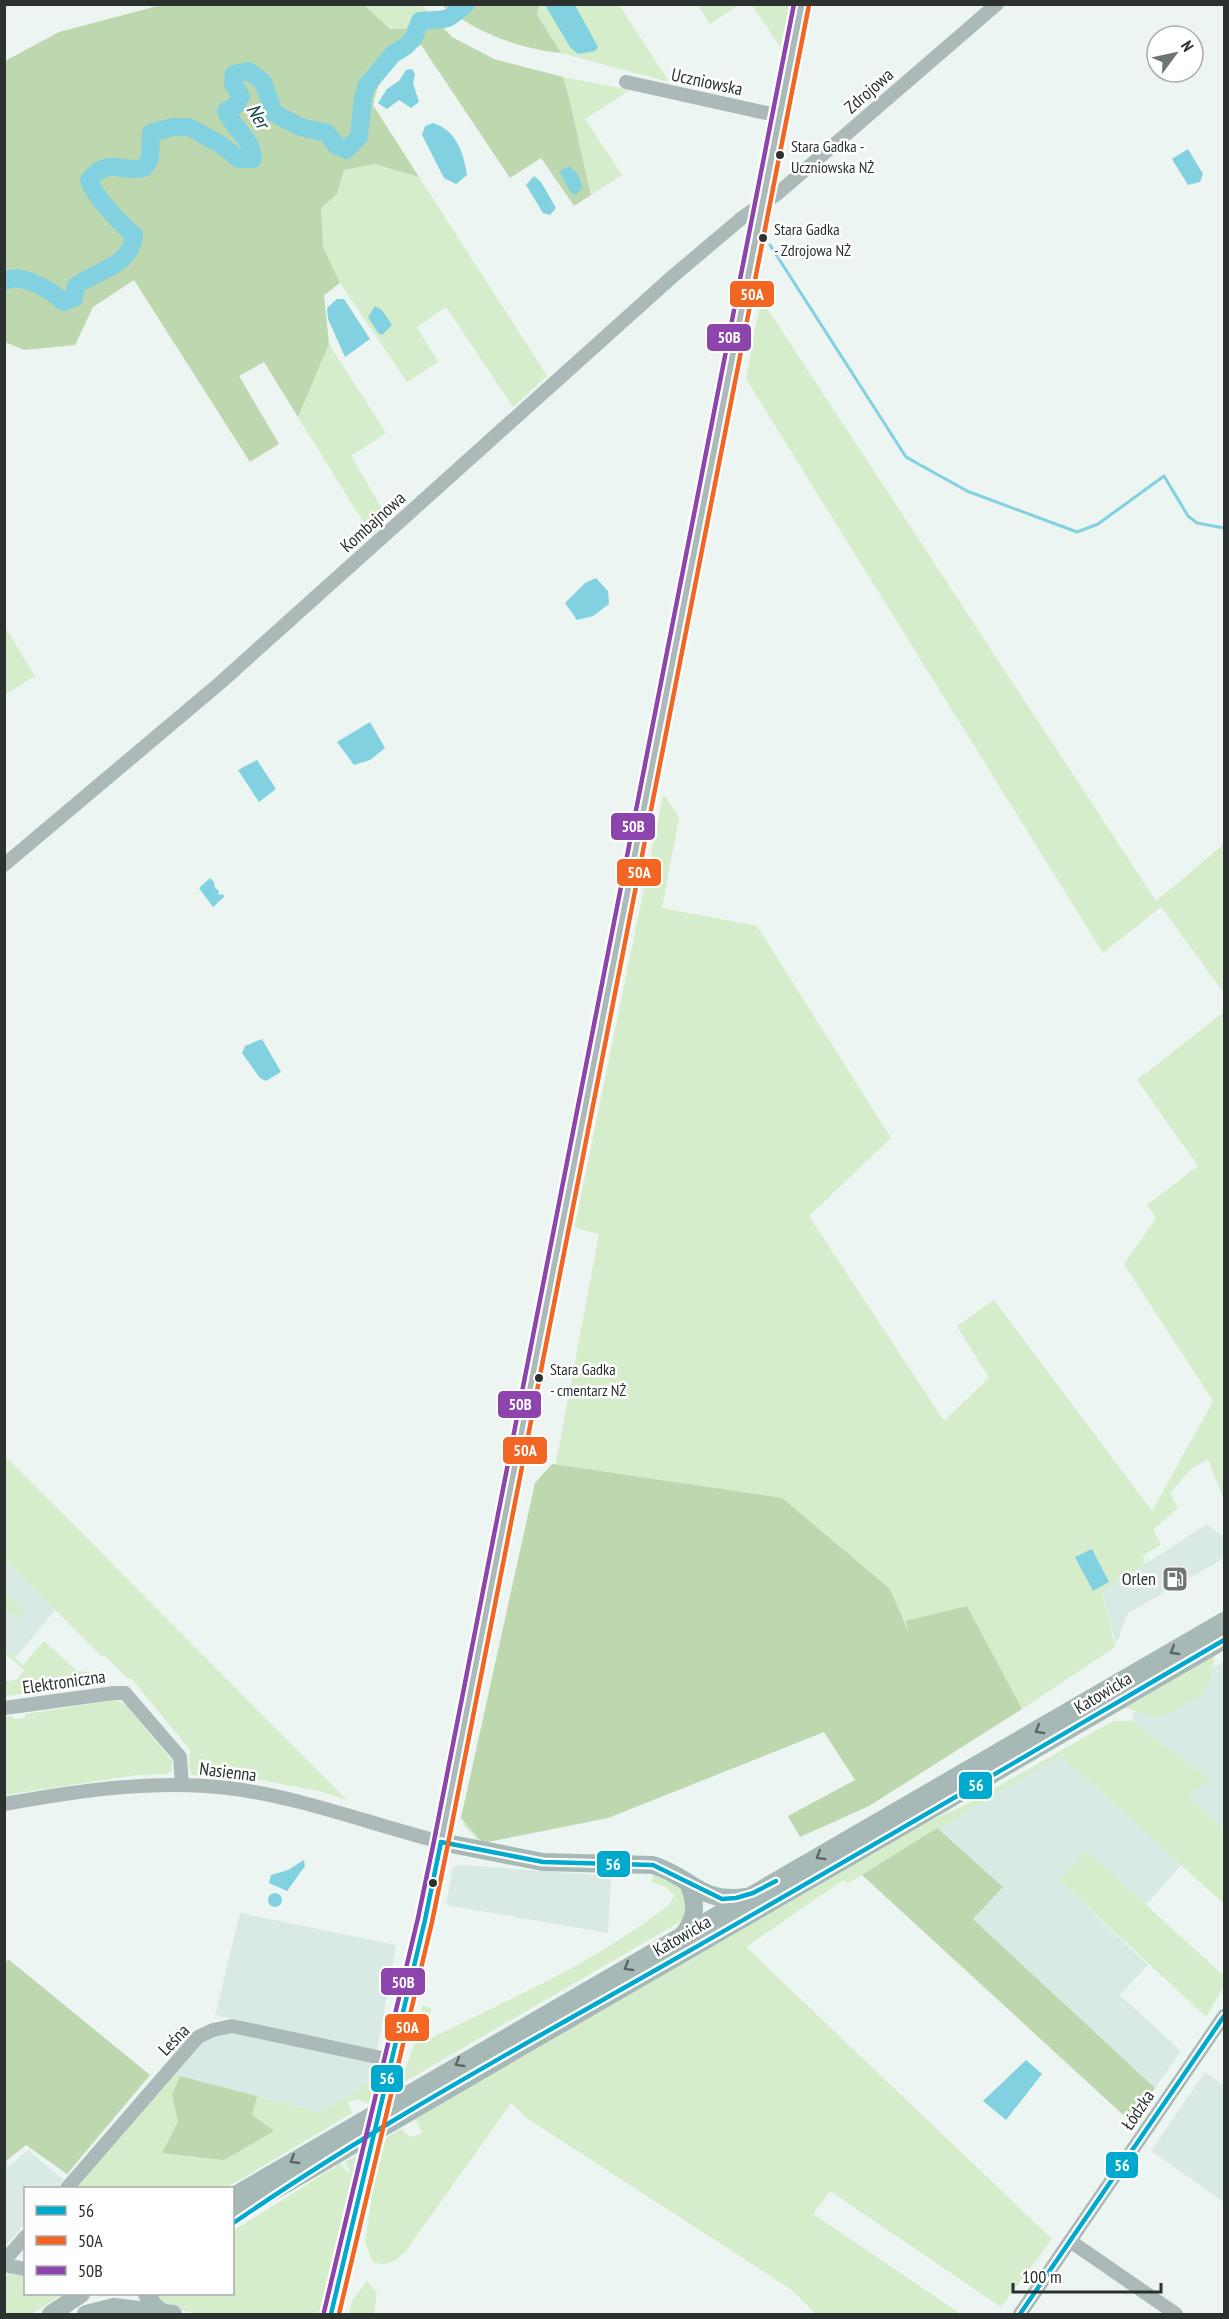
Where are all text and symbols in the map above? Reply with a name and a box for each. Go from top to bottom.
north arrow [1145,24,1205,84]
text: N [1177,37,1198,55]
street label: Uczniowska [669,63,745,100]
street label: Zdrojowa [839,63,898,118]
water label: Ner [241,99,277,135]
place label: Stara Gadka - Uczniowska NŻ [791,136,874,177]
marker: Stara Gadka - Uczniowska NŻ [774,149,786,161]
place label: Stara Gadka - Zdrojowa NŻ [774,219,851,260]
marker: Stara Gadka - Zdrojowa NŻ [757,232,769,244]
line badge: 50A [729,280,775,308]
text: 50A [740,284,765,304]
line badge: 50B [706,323,752,352]
text: 50B [717,327,741,347]
street label: Kombajnowa [335,486,410,557]
line badge: 50B [610,812,656,841]
text: 50B [621,816,645,836]
line badge: 50A [616,858,662,887]
text: 50A [627,862,652,882]
place label: Stara Gadka - cmentarz NŻ [550,1359,626,1400]
marker: Stara Gadka - cmentarz NŻ [533,1372,545,1384]
line badge: 50B [497,1390,542,1419]
text: 50B [508,1394,532,1414]
line badge: 50A [502,1436,548,1465]
text: 50A [513,1440,538,1460]
fuel station icon: Orlen [1160,1564,1190,1594]
place label: Orlen [1122,1567,1156,1590]
one-way arrow [1170,1644,1180,1655]
street label: Elektroniczna [21,1664,107,1699]
street label: Katowicka [1070,1666,1136,1719]
one-way arrow [1035,1723,1045,1734]
street label: Nasienna [198,1757,258,1786]
line badge: 56 [958,1771,993,1800]
text: 56 [968,1775,984,1795]
one-way arrow [816,1848,826,1860]
line badge: 56 [596,1850,631,1878]
text: 56 [605,1854,621,1874]
unlabelled marker [427,1877,439,1889]
street label: Katowicka [649,1910,715,1961]
one-way arrow [624,1960,634,1971]
line badge: 50B [380,1967,426,1996]
text: 50B [391,1972,415,1992]
line badge: 50A [384,2013,430,2042]
text: 50A [395,2017,420,2037]
street label: Leśna [153,2019,194,2060]
one-way arrow [455,2056,465,2068]
line badge: 56 [370,2064,404,2093]
text: 56 [379,2068,395,2088]
street label: Łódzka [1116,2085,1159,2134]
line badge: 56 [1105,2151,1139,2179]
one-way arrow [290,2153,300,2165]
text: 56 [1114,2155,1130,2175]
legend [24,2187,234,2295]
text: 56 [78,2199,94,2222]
text: 50A [78,2229,103,2252]
scale bar [1013,2256,1162,2294]
text: 50B [78,2259,103,2282]
text: 100 m [1022,2265,1062,2288]

